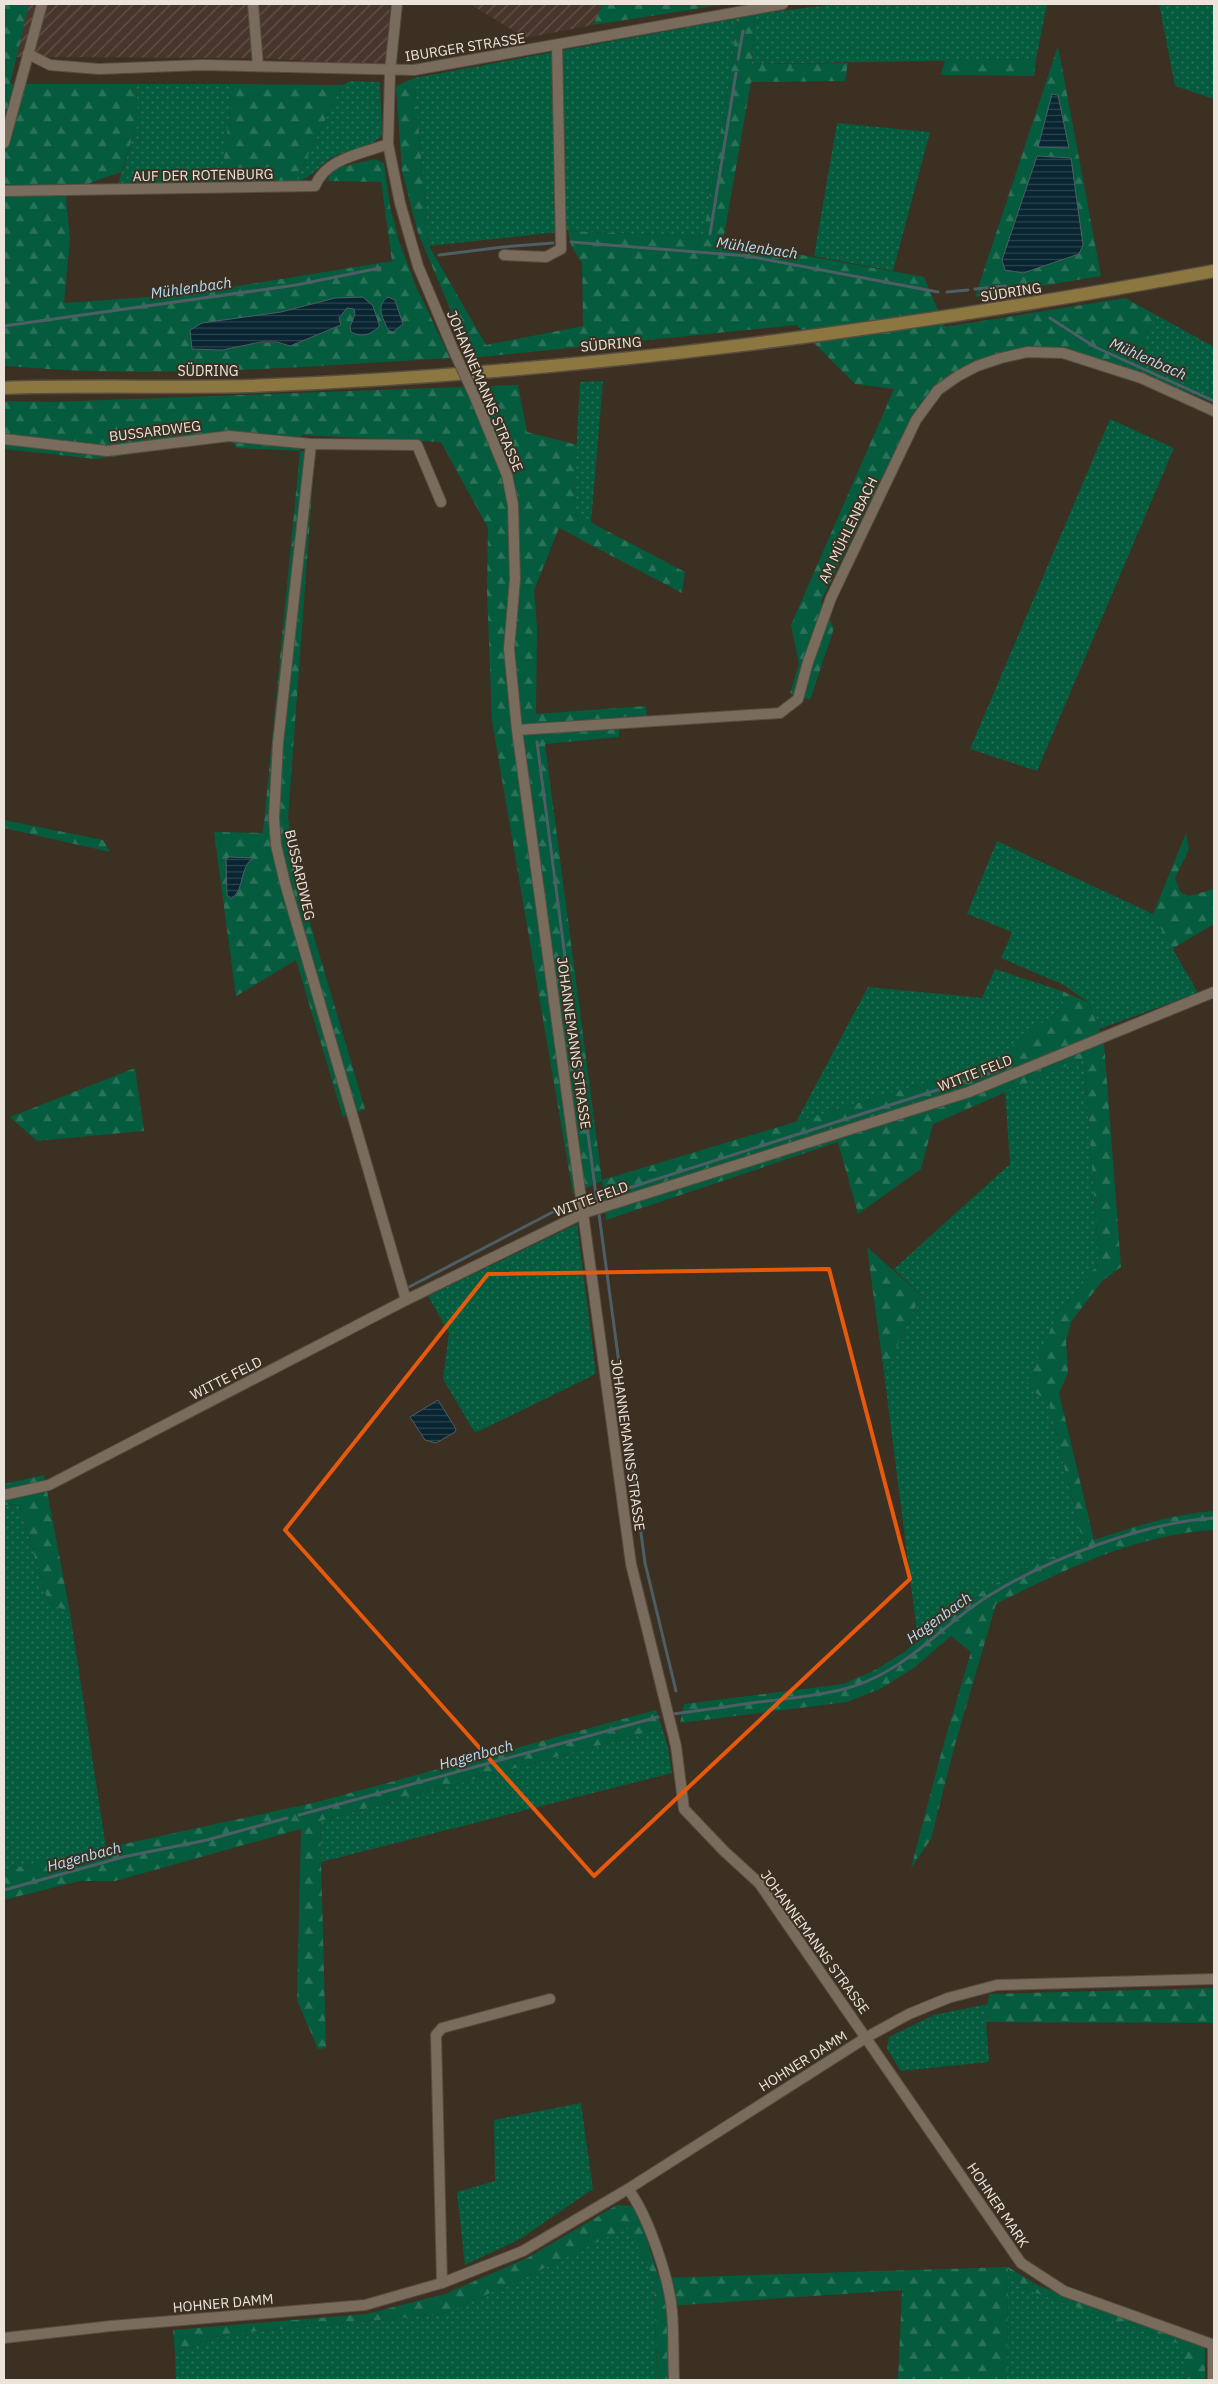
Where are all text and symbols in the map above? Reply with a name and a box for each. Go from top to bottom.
street label: IBURGER STRASSE [404,29,526,65]
street label: AUF DER ROTENBURG [132,165,274,185]
water label: Mühlenbach [715,232,799,263]
water label: Mühlenbach [149,272,233,303]
street label: SÜDRING [979,278,1043,306]
street label: JOHANNEMANNS STRASSE [443,308,527,474]
street label: SÜDRING [580,332,642,356]
water label: Mühlenbach [1107,333,1189,384]
street label: SÜDRING [177,362,239,380]
street label: BUSSARDWEG [108,416,202,446]
street label: AM MÜHLENBACH [815,474,881,586]
street label: BUSSARDWEG [281,828,319,922]
street label: JOHANNEMANNS STRASSE [553,956,595,1130]
street label: WITTE FELD [935,1051,1015,1095]
street label: WITTE FELD [551,1177,631,1221]
street label: WITTE FELD [187,1352,265,1404]
street label: JOHANNEMANNS STRASSE [607,1358,649,1532]
water label: Hagenbach [902,1588,975,1648]
water label: Hagenbach [437,1736,515,1774]
water label: Hagenbach [45,1838,123,1876]
street label: JOHANNEMANNS STRASSE [757,1866,873,2018]
street label: HOHNER DAMM [755,2027,851,2095]
street label: HOHNER MARK [963,2159,1033,2251]
street label: HOHNER DAMM [172,2290,274,2316]

